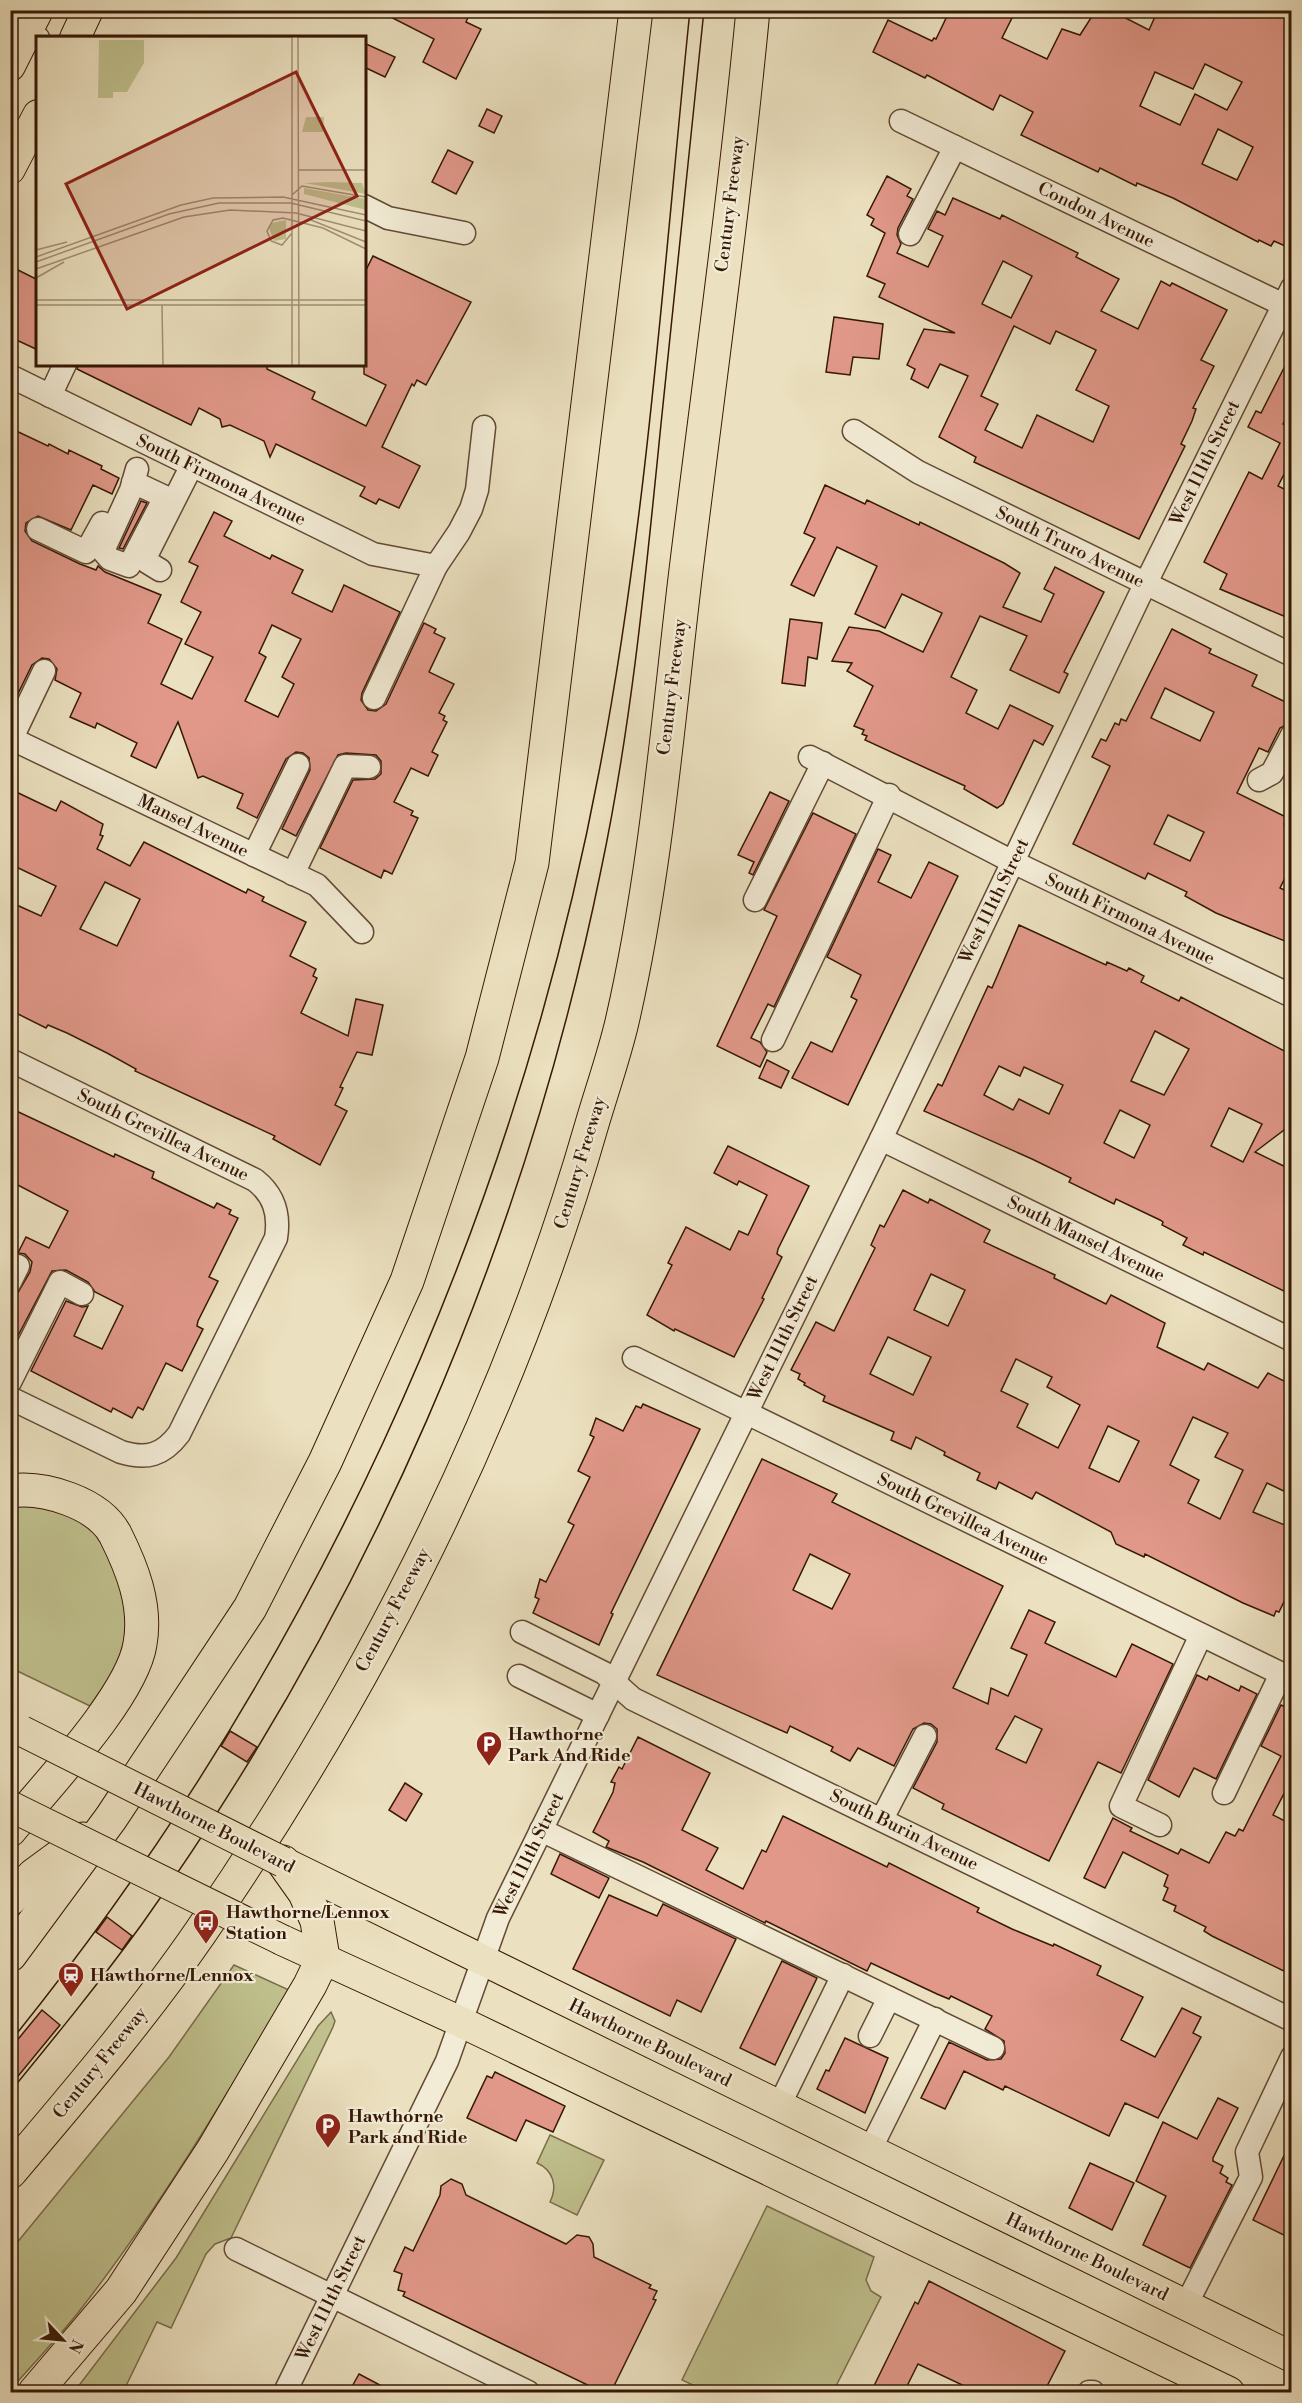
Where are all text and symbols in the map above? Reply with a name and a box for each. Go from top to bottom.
inset map [36,36,366,366]
street label: Century Freeway [710,134,750,274]
street label: Condon Avenue [1034,177,1158,253]
street label: West 111th Street [1164,396,1246,530]
street label: South Firmona Avenue [132,429,310,531]
street label: South Truro Avenue [992,501,1148,593]
street label: Century Freeway [652,617,692,757]
street label: Mansel Avenue [134,789,252,863]
street label: West 111th Street [953,834,1035,968]
street label: South Firmona Avenue [1041,868,1219,970]
street label: South Grevillea Avenue [73,1083,253,1187]
street label: Century Freeway [549,1094,611,1232]
street label: South Mansel Avenue [1003,1191,1169,1287]
street label: West 111th Street [742,1271,824,1405]
street label: South Grevillea Avenue [873,1467,1053,1571]
street label: Century Freeway [351,1544,436,1676]
place label: Hawthorne Park And Ride [508,1723,631,1767]
parking icon: Hawthorne Park And Ride [474,1729,504,1767]
street label: Hawthorne Boulevard [129,1777,299,1879]
street label: South Burin Avenue [826,1784,982,1876]
street label: West 111th Street [488,1788,570,1922]
place label: Hawthorne/Lennox Station [226,1901,390,1945]
bus stop icon: Hawthorne/Lennox Station [191,1907,221,1945]
station icon: Hawthorne/Lennox [56,1960,86,1998]
place label: Hawthorne/Lennox [90,1964,254,1987]
street label: Hawthorne Boulevard [565,1994,736,2093]
street label: Century Freeway [48,2002,152,2124]
place label: Hawthorne Park and Ride [348,2105,468,2149]
parking icon: Hawthorne Park and Ride [313,2111,343,2149]
street label: Hawthorne Boulevard [1002,2208,1173,2307]
street label: West 111th Street [290,2231,372,2365]
north arrow [33,2310,93,2370]
text: N [64,2336,87,2357]

